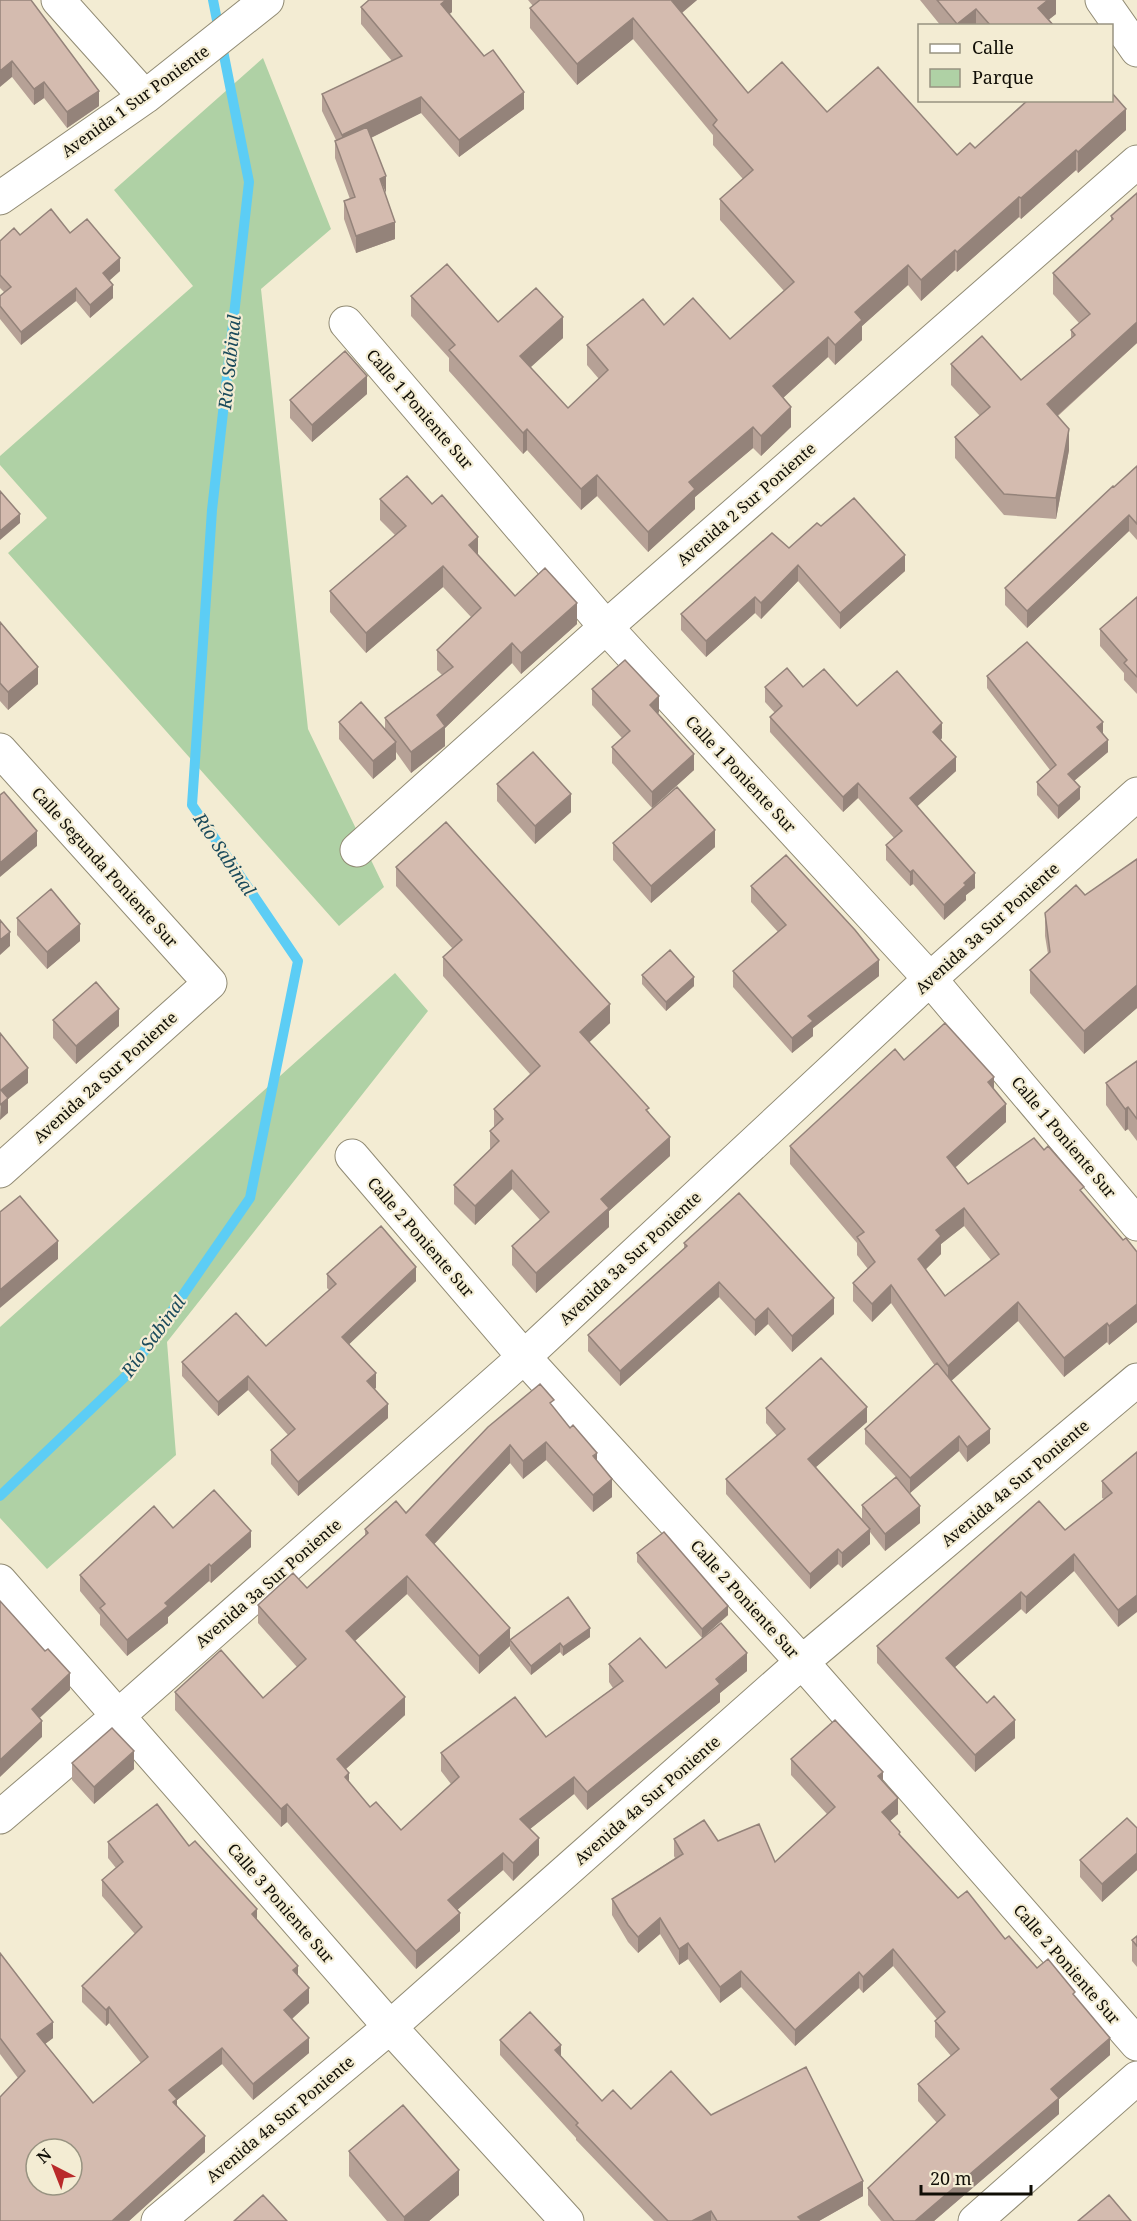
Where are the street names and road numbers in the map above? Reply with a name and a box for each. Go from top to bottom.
street label: Avenida 1 Sur Poniente [57,40,213,162]
street label: Calle 1 Poniente Sur [362,344,479,474]
street label: Avenida 2 Sur Poniente [672,437,820,571]
street label: Calle 1 Poniente Sur [681,711,801,838]
street label: Calle Segunda Poniente Sur [27,782,183,952]
street label: Avenida 3a Sur Poniente [910,857,1064,999]
street label: Avenida 2a Sur Poniente [28,1006,182,1148]
street label: Calle 1 Poniente Sur [1007,1072,1122,1203]
street label: Calle 2 Poniente Sur [363,1172,480,1302]
street label: Avenida 3a Sur Poniente [554,1186,706,1330]
street label: Avenida 4a Sur Poniente [936,1415,1094,1551]
street label: Avenida 3a Sur Poniente [190,1513,346,1653]
street label: Calle 2 Poniente Sur [686,1535,805,1663]
street label: Avenida 4a Sur Poniente [569,1730,725,1870]
street label: Calle 3 Poniente Sur [223,1838,340,1968]
street label: Calle 2 Poniente Sur [1009,1899,1126,2029]
street label: Avenida 4a Sur Poniente [201,2051,359,2187]

